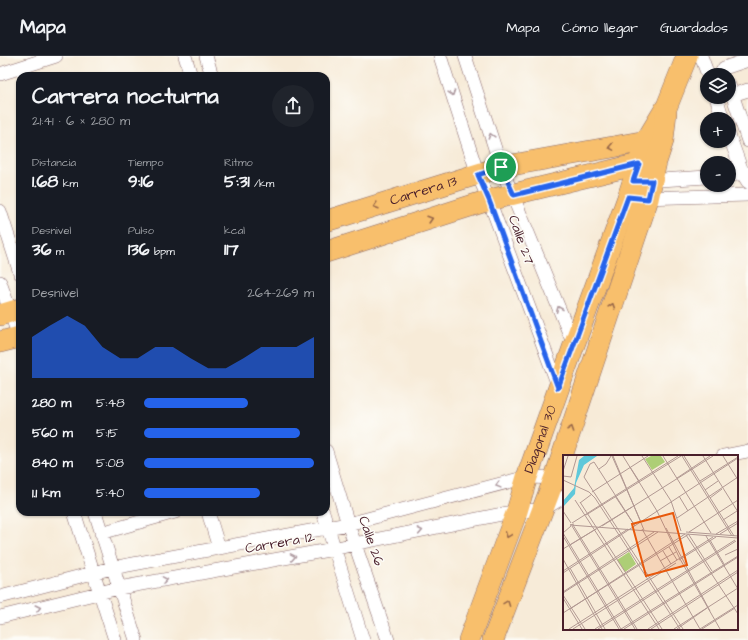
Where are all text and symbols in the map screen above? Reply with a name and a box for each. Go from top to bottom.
text: Mapa [20,14,66,41]
text: Mapa [506,18,540,38]
text: Cómo llegar [562,18,638,38]
text: Guardados [660,18,728,38]
map controls [700,68,736,192]
button: layers [700,68,736,104]
text: Carrera nocturna [32,81,219,112]
button: share [272,85,314,127]
one-way arrow [447,89,456,96]
text: 21:41 · 6 × 280 m [32,112,130,130]
button: + [700,112,736,148]
one-way arrow [487,132,496,139]
one-way arrow [607,143,614,151]
pin [484,150,518,184]
text: Distancia [32,155,76,170]
text: Tiempo [128,155,163,170]
text: Ritmo [224,155,253,170]
icon: arrive [490,156,512,178]
button: − [700,156,736,192]
text: 1.68 [32,170,58,194]
text: 9:16 [128,170,153,194]
text: 5:31 [224,170,250,194]
street label: Carrera 13 [387,171,460,211]
text: km [58,176,78,191]
text: /km [250,176,274,191]
one-way arrow [373,201,380,210]
street label: Calle 27 [503,213,539,268]
one-way arrow [426,215,433,224]
text: Desnivel [32,223,71,238]
text: Pulso [128,223,154,238]
text: kcal [224,223,245,238]
text: 36 [32,238,51,262]
text: 136 [128,238,149,262]
text: 117 [224,238,239,262]
text: m [51,244,64,259]
text: bpm [149,244,175,259]
text: Desnivel [32,284,78,302]
text: 264–269 m [247,284,314,302]
one-way arrow [608,302,616,309]
one-way arrow [556,305,564,313]
text: 280 m [32,394,71,412]
text: 5:48 [96,394,125,412]
street label: Diagonal 30 [519,402,562,476]
text: 560 m [32,424,73,442]
text: 5:15 [96,424,118,442]
one-way arrow [567,426,575,433]
text: 840 m [32,454,73,472]
text: 5:08 [96,454,124,472]
inset map [563,455,738,630]
one-way arrow [495,480,501,488]
text: 1.1 km [32,484,60,502]
text: 5:40 [96,484,124,502]
street label: Calle 26 [353,513,389,569]
street label: Carrera 12 [244,527,316,559]
one-way arrow [417,527,423,535]
one-way arrow [504,531,513,538]
one-way arrow [290,553,296,561]
one-way arrow [162,576,168,585]
one-way arrow [503,600,511,607]
one-way arrow [34,604,41,613]

